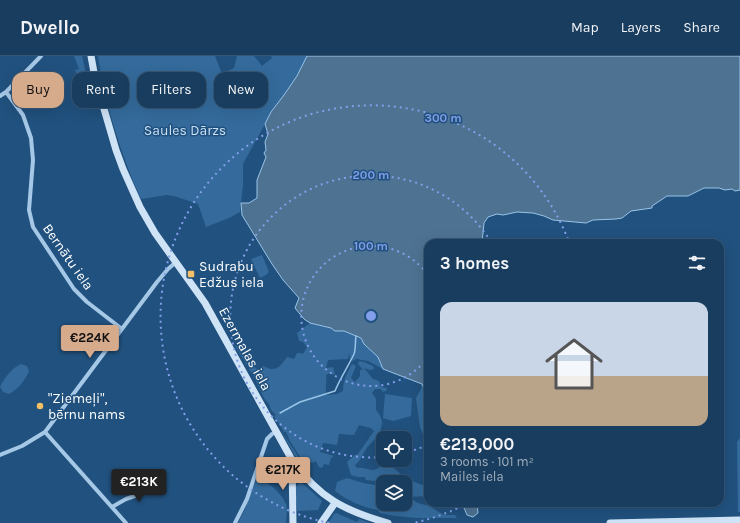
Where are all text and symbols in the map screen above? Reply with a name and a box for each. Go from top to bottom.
text: Dwello [20,17,80,39]
text: Map [571,19,599,36]
text: Layers [621,19,661,36]
text: Share [683,19,720,36]
chip: Buy [12,72,64,108]
chip: Rent [72,72,129,108]
chip: Filters [137,72,206,108]
chip: New [214,72,268,108]
text: 300 m [424,111,462,125]
park label: Saules Dārzs [144,122,226,139]
text: 200 m [353,168,389,182]
street label: Bernātu iela [39,221,97,293]
text: 100 m [354,239,388,253]
icon: filters [686,252,708,274]
text: 3 homes [440,253,509,273]
place label: Sudrabu Edžus iela [199,258,264,291]
marker: Sudrabu Edžus iela [186,269,196,279]
street label: Ezermalas iela [215,304,275,394]
centre of rings [364,309,378,323]
pin: €224K [62,325,118,359]
icon: home [538,328,610,400]
text: €224K [70,330,110,345]
place label: "Ziemeļi", bērnu nams [48,390,125,423]
marker: "Ziemeļi", bērnu nams [35,401,45,411]
map controls [376,431,412,511]
button: locate [376,431,412,467]
text: €213,000 [440,434,514,454]
text: 3 rooms · 101 m² [440,454,534,469]
pin: €217K [255,457,311,491]
text: €217K [265,462,301,477]
pin: €213K [111,469,167,503]
text: Mailes iela [440,469,504,484]
text: €213K [120,474,158,489]
button: layers [376,475,412,511]

